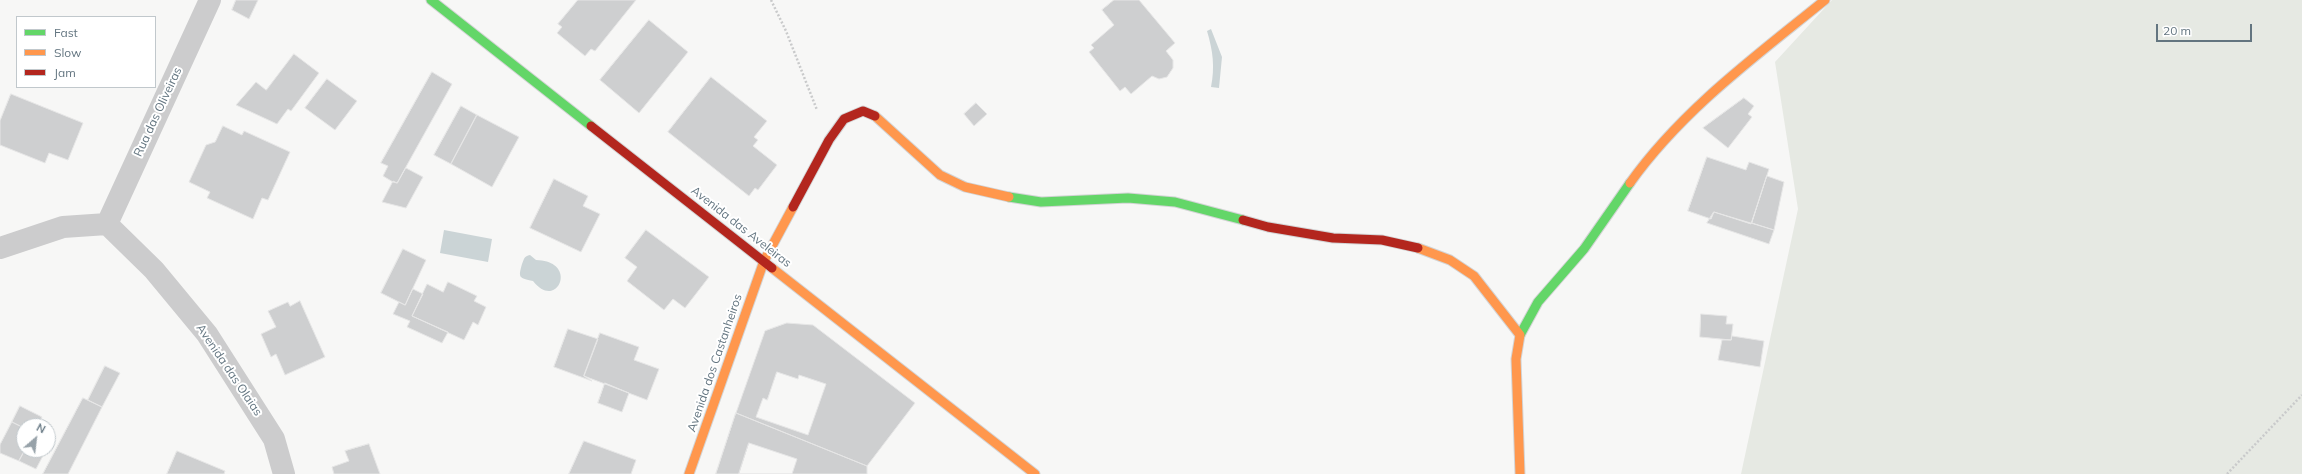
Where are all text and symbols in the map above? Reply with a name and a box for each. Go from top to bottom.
legend [16,16,156,88]
scale bar [2158,16,2254,42]
text: 20 m [2163,23,2191,38]
text: Fast [54,25,78,40]
text: Slow [54,45,82,60]
text: Jam [54,65,76,80]
street label: Rua das Oliveiras [131,65,185,159]
street label: Avenida das Aveleiras [688,183,794,271]
street label: Avenida dos Castanheiros [685,292,745,434]
street label: Avenida das Olaias [193,321,265,419]
north arrow [16,418,56,458]
text: N [34,420,48,436]

